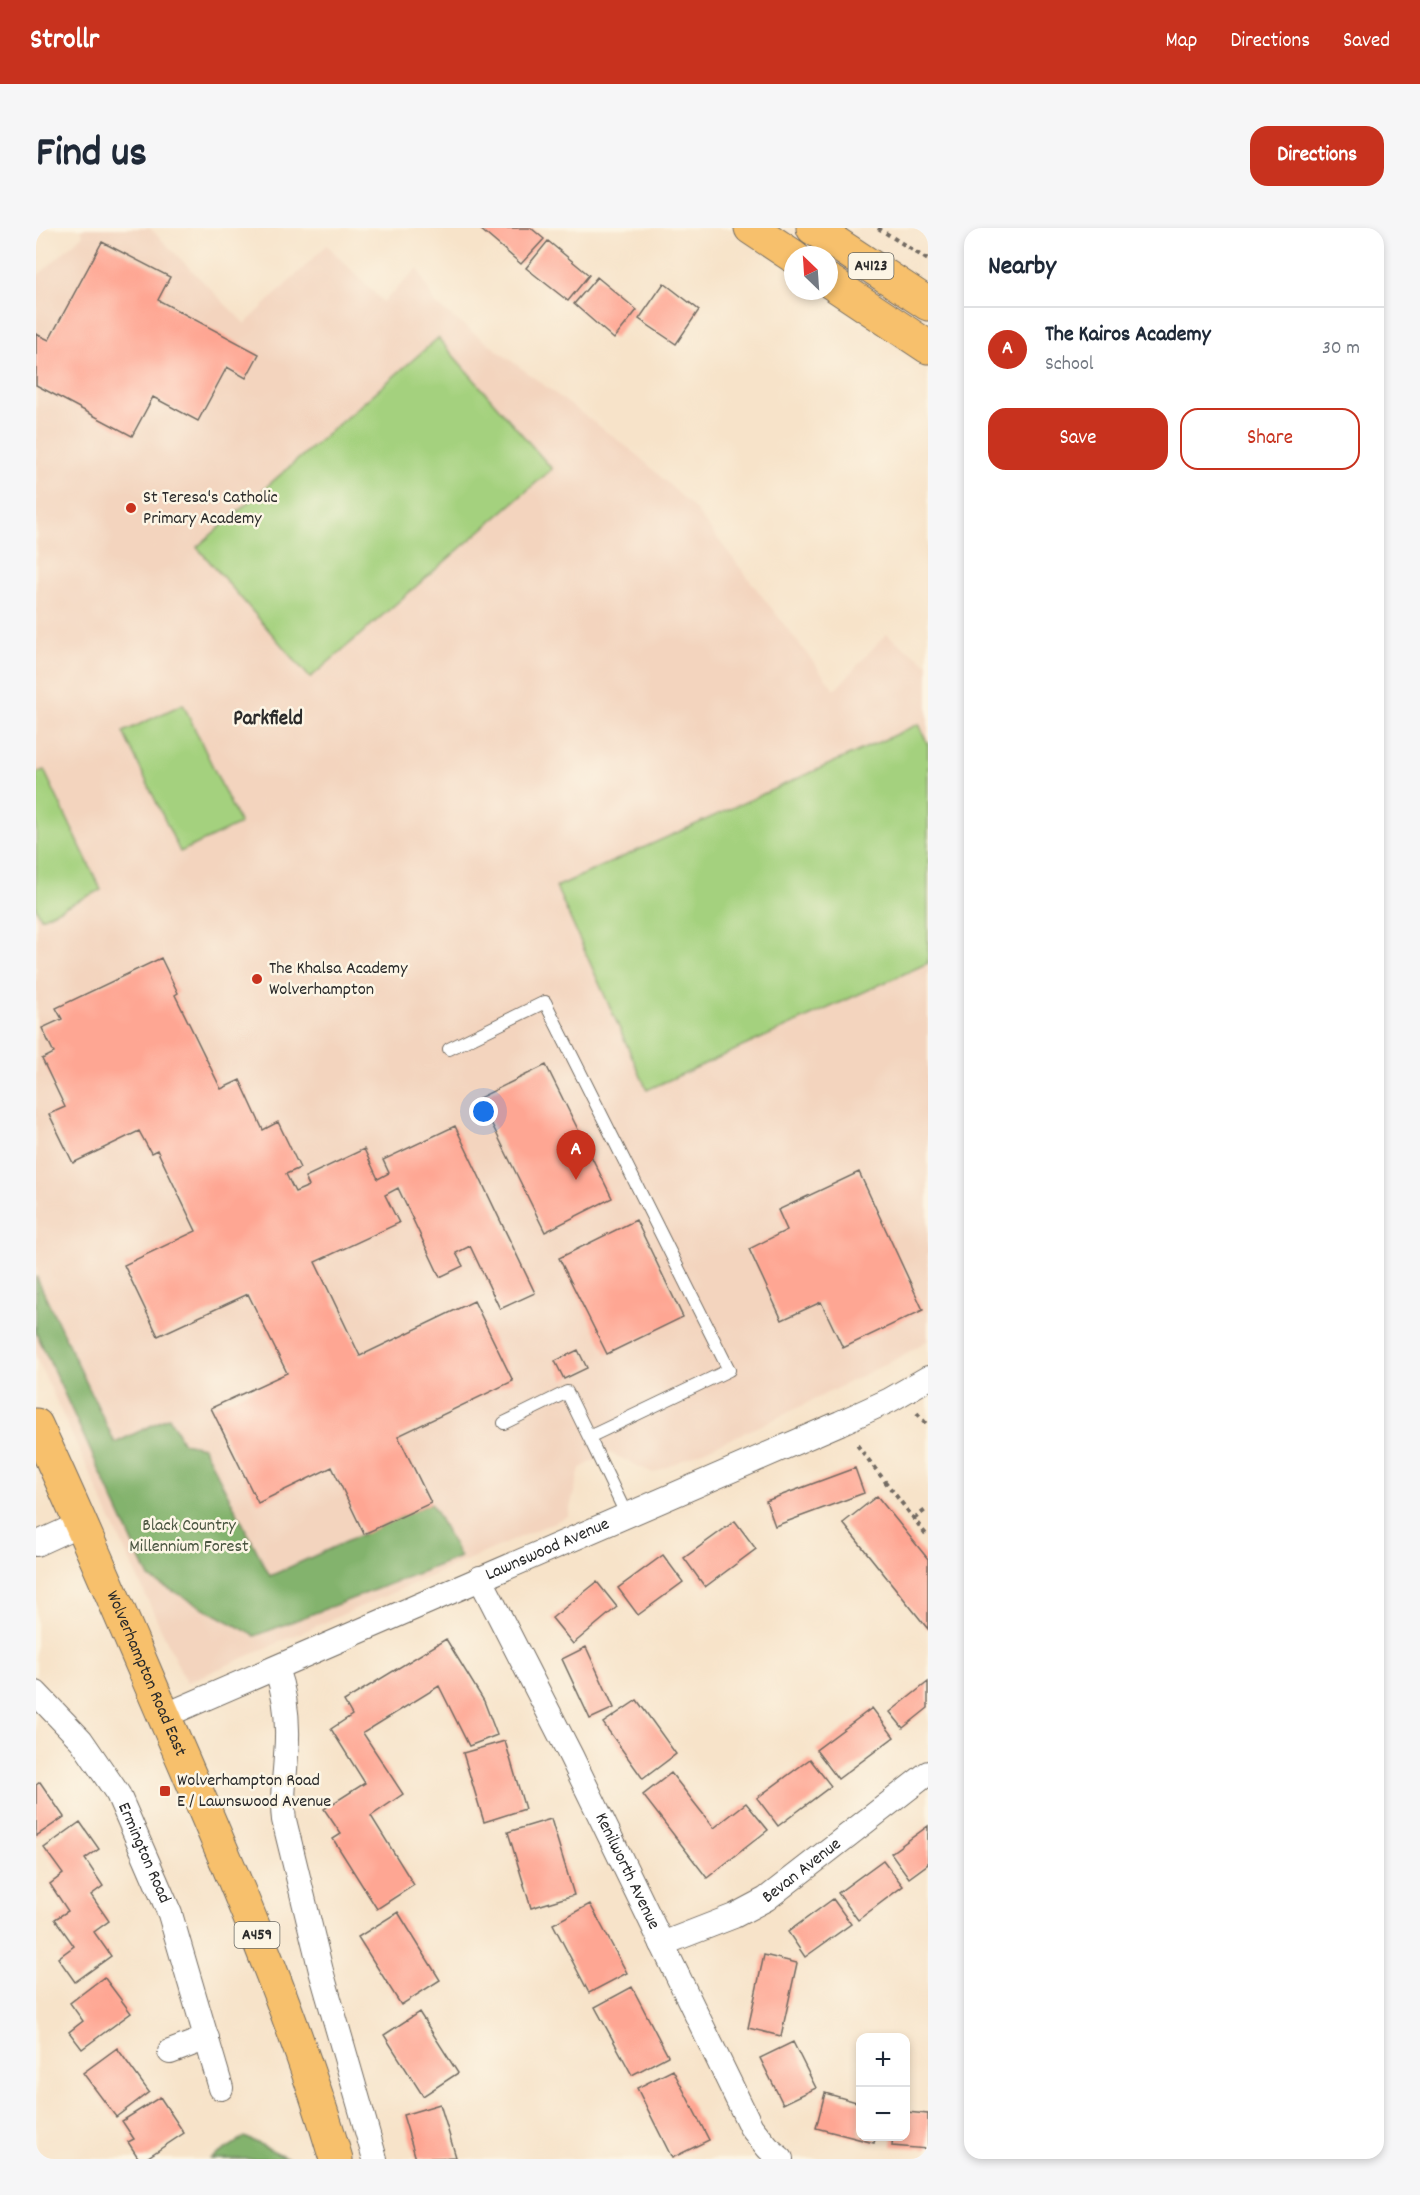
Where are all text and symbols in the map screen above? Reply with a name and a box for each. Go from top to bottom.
text: Strollr [30,22,99,62]
text: Map [1166,27,1197,57]
text: Directions [1230,27,1310,57]
text: Saved [1343,27,1390,57]
text: Find us [36,126,147,186]
button: Directions [1250,126,1384,186]
north arrow [784,246,838,300]
text: Nearby [988,249,1056,286]
road number: A4123 [848,253,894,279]
text: The Kairos Academy [1045,320,1211,351]
text: A [1002,335,1013,363]
text: 30 m [1322,335,1360,363]
text: School [1045,351,1094,379]
button: Save [988,408,1168,470]
button: Share [1180,408,1360,470]
place label: St Teresa's Catholic Primary Academy [143,486,278,532]
marker: St Teresa's Catholic Primary Academy [124,501,138,515]
district label: Parkfield [233,705,303,735]
place label: The Khalsa Academy Wolverhampton [269,957,408,1003]
marker: The Khalsa Academy Wolverhampton [250,972,264,986]
your location [469,1097,498,1126]
pin: A [556,1130,596,1180]
street label: Lawnswood Avenue [482,1512,613,1588]
park label: Black Country Millennium Forest [129,1514,249,1560]
street label: Wolverhampton Road East [99,1587,193,1761]
place label: Wolverhampton Road E / Lawnswood Avenue [177,1769,331,1815]
marker: Wolverhampton Road E / Lawnswood Avenue [158,1784,172,1798]
street label: Ermington Road [111,1799,176,1907]
street label: Kenilworth Avenue [588,1809,666,1934]
street label: Bevan Avenue [757,1832,847,1910]
road number: A459 [234,1922,280,1948]
map controls [856,2033,910,2141]
button: + [856,2033,910,2087]
button: − [856,2087,910,2141]

